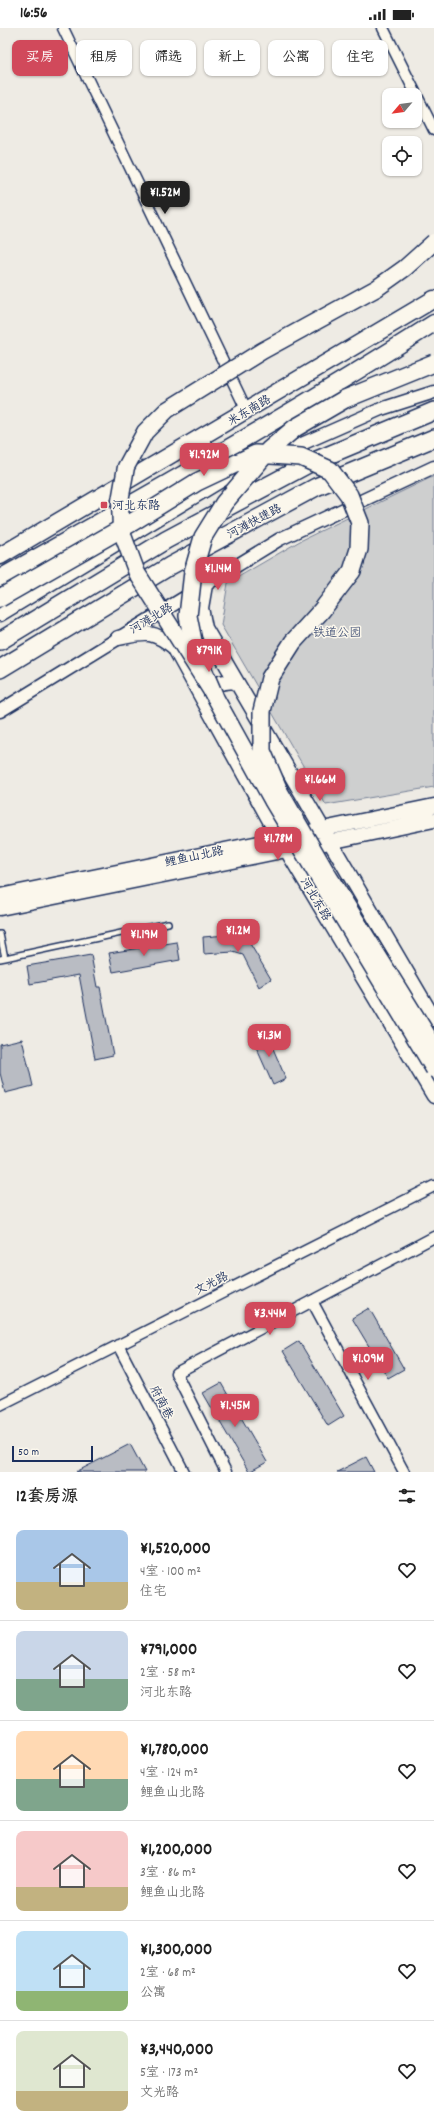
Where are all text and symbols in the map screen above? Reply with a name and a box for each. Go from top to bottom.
text: 16:56 [20,3,47,25]
chip: 买房 [12,40,68,76]
chip: 租房 [76,40,132,76]
chip: 筛选 [140,40,196,76]
chip: 新上 [204,40,260,76]
chip: 公寓 [268,40,324,76]
chip: 住宅 [332,40,388,76]
north arrow [382,88,422,128]
map controls [382,88,422,176]
button: locate [382,136,422,176]
pin: ¥1.52M [132,181,198,215]
text: ¥1.52M [150,184,180,203]
street label: 米东南路 [225,392,275,431]
pin: ¥1.92M [171,443,237,477]
text: ¥1.92M [189,446,219,465]
place label: 河北东路 [112,498,160,515]
marker: 河北东路 [99,500,109,510]
street label: 河滩快速路 [224,501,285,544]
pin: ¥1.14M [185,557,251,591]
text: ¥1.14M [204,560,232,579]
street label: 河滩北路 [127,600,177,639]
park label: 铁道公园 [313,625,361,642]
pin: ¥791K [181,639,237,673]
text: ¥791K [196,642,222,661]
pin: ¥1.66M [287,768,353,802]
text: ¥1.66M [304,771,336,790]
pin: ¥1.78M [245,827,311,861]
text: ¥1.78M [263,830,293,849]
street label: 鲤鱼山北路 [163,843,225,872]
street label: 河北东路 [295,875,334,925]
pin: ¥1.2M [210,919,266,953]
text: ¥1.2M [226,922,250,941]
pin: ¥1.19M [111,923,177,957]
text: ¥1.19M [130,926,158,945]
pin: ¥1.3M [241,1024,297,1058]
text: ¥1.3M [257,1027,281,1046]
street label: 文光路 [192,1269,232,1300]
pin: ¥3.44M [237,1302,303,1336]
text: ¥3.44M [254,1305,286,1324]
pin: ¥1.09M [335,1347,401,1381]
text: ¥1.09M [352,1350,384,1369]
street label: 府南巷 [145,1383,177,1423]
pin: ¥1.45M [202,1394,268,1428]
text: ¥1.45M [220,1397,250,1416]
scale bar [12,1444,93,1463]
text: 50 m [18,1445,39,1461]
icon: filters [396,1485,418,1507]
text: 12套房源 [16,1486,78,1510]
text: ¥1,520,000 [140,1538,211,1562]
icon: home [48,1546,96,1594]
icon: heart [396,1559,418,1581]
text: 4室 · 100 m² [140,1563,201,1582]
text: 住宅 [140,1583,166,1602]
text: ¥791,000 [140,1639,197,1663]
icon: home [48,1647,96,1695]
icon: heart [396,1660,418,1682]
text: 2室 · 58 m² [140,1664,195,1683]
text: 河北东路 [140,1684,192,1703]
text: ¥1,780,000 [140,1739,209,1763]
icon: home [48,1747,96,1795]
icon: heart [396,1760,418,1782]
text: 4室 · 124 m² [140,1764,198,1783]
text: 鲤鱼山北路 [140,1784,205,1803]
text: ¥1,200,000 [140,1839,212,1863]
icon: home [48,1847,96,1895]
icon: heart [396,1860,418,1882]
text: 3室 · 86 m² [140,1864,196,1883]
text: 鲤鱼山北路 [140,1884,205,1903]
text: ¥1,300,000 [140,1939,212,1963]
icon: home [48,1947,96,1995]
icon: heart [396,1960,418,1982]
text: 2室 · 68 m² [140,1964,196,1983]
text: 公寓 [140,1984,166,2003]
text: ¥3,440,000 [140,2039,213,2063]
icon: home [48,2047,96,2095]
icon: heart [396,2060,418,2082]
text: 5室 · 173 m² [140,2064,198,2083]
text: 文光路 [140,2084,179,2103]

